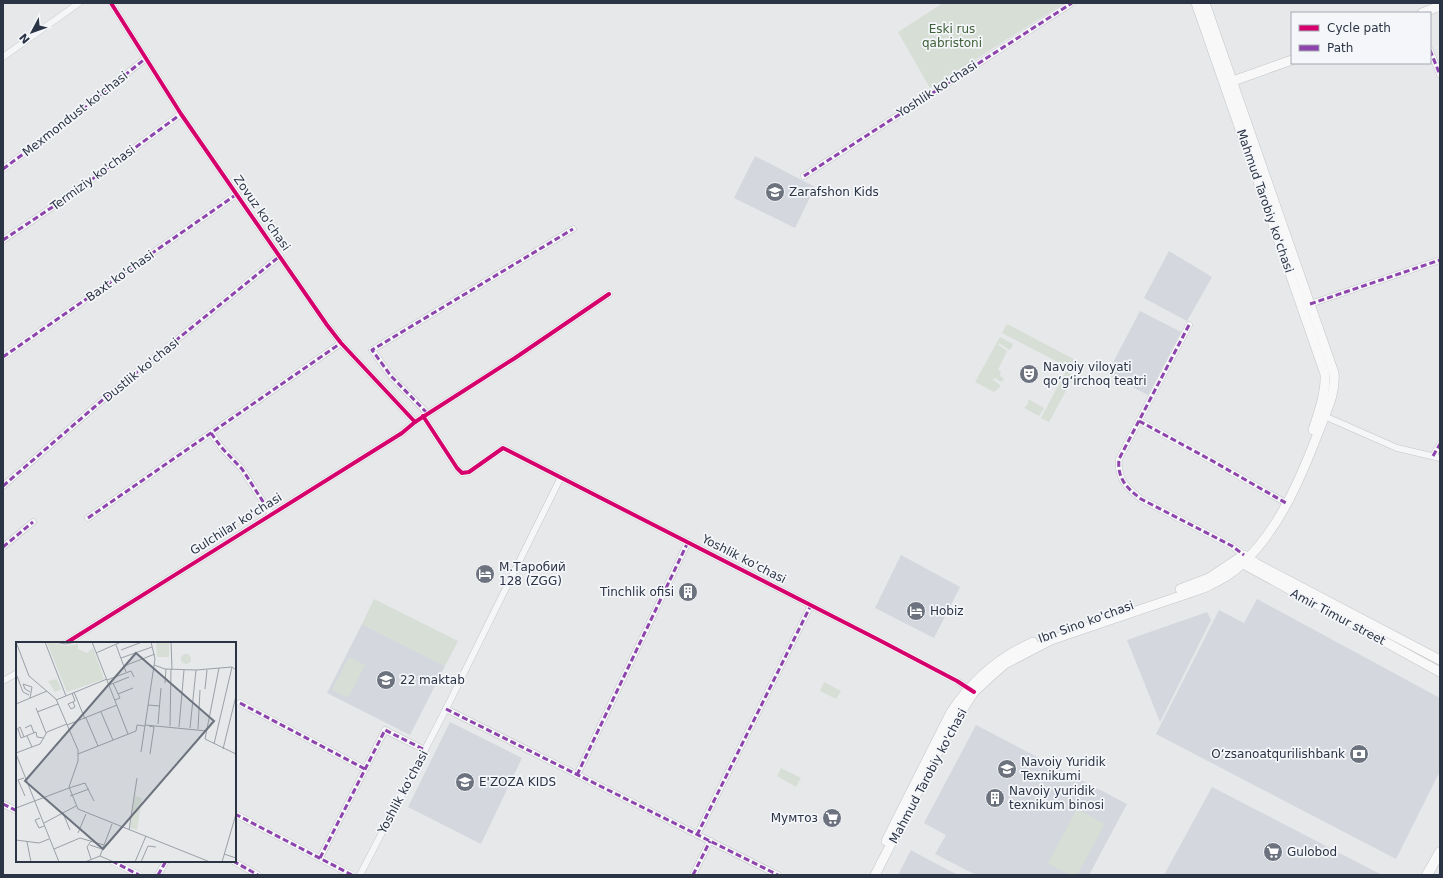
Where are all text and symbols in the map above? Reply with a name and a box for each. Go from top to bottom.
north arrow [12,12,52,52]
legend [1291,12,1431,64]
text: Cycle path [1327,21,1391,35]
park label: Eski rus qabristoni [922,22,982,50]
text: N [17,30,33,46]
text: Path [1327,41,1353,55]
street label: Yoshlik ko'chasi [893,58,980,121]
street label: Mexmondust ko'chasi [20,69,130,159]
street label: Mahmud Tarobiy ko'chasi [1234,127,1296,275]
street label: Termiziy ko'chasi [47,143,138,214]
street label: Zovuz ko'chasi [231,173,293,253]
school or university icon: Zarafshon Kids [764,181,786,203]
place label: Zarafshon Kids [789,185,879,199]
street label: Baxt ko'chasi [83,247,157,305]
street label: Dustlik ko'chasi [100,335,182,405]
place label: Navoiy viloyati qoʻgʻirchoq teatri [1043,360,1147,388]
theatre icon: Navoiy viloyati qoʻgʻirchoq teatri [1018,363,1040,385]
street label: Gulchilar ko'chasi [188,490,284,558]
street label: Yoshlik ko'chasi [699,531,788,586]
place label: М.Таробий 128 (ZGG) [499,560,566,588]
hotel icon: М.Таробий 128 (ZGG) [474,563,496,585]
building icon: Tinchlik ofisi [677,581,699,603]
place label: Tinchlik ofisi [599,585,674,599]
street label: Amir Timur street [1288,586,1388,648]
street label: Ibn Sino ko'chasi [1036,598,1136,646]
hotel icon: Hobiz [905,600,927,622]
place label: Hobiz [930,604,964,618]
inset map [16,642,236,862]
school or university icon: 22 maktab [375,669,397,691]
place label: 22 maktab [400,673,465,687]
street label: Mahmud Tarobiy ko'chasi [886,706,970,846]
bank icon: Oʻzsanoatqurilishbank [1348,743,1370,765]
place label: Oʻzsanoatqurilishbank [1211,747,1345,761]
street label: Yoshlik ko'chasi [375,748,431,837]
place label: Navoiy Yuridik Texnikumi [1020,755,1106,783]
school or university icon: Navoiy Yuridik Texnikumi [996,758,1018,780]
school or university icon: E'ZOZA KIDS [454,771,476,793]
place label: E'ZOZA KIDS [479,775,556,789]
place label: Navoiy yuridik texnikum binosi [1009,784,1104,812]
building icon: Navoiy yuridik texnikum binosi [984,787,1006,809]
supermarket icon: Мумтоз [821,807,843,829]
place label: Мумтоз [771,811,818,825]
supermarket icon: Gulobod [1262,841,1284,863]
place label: Gulobod [1287,845,1337,859]

